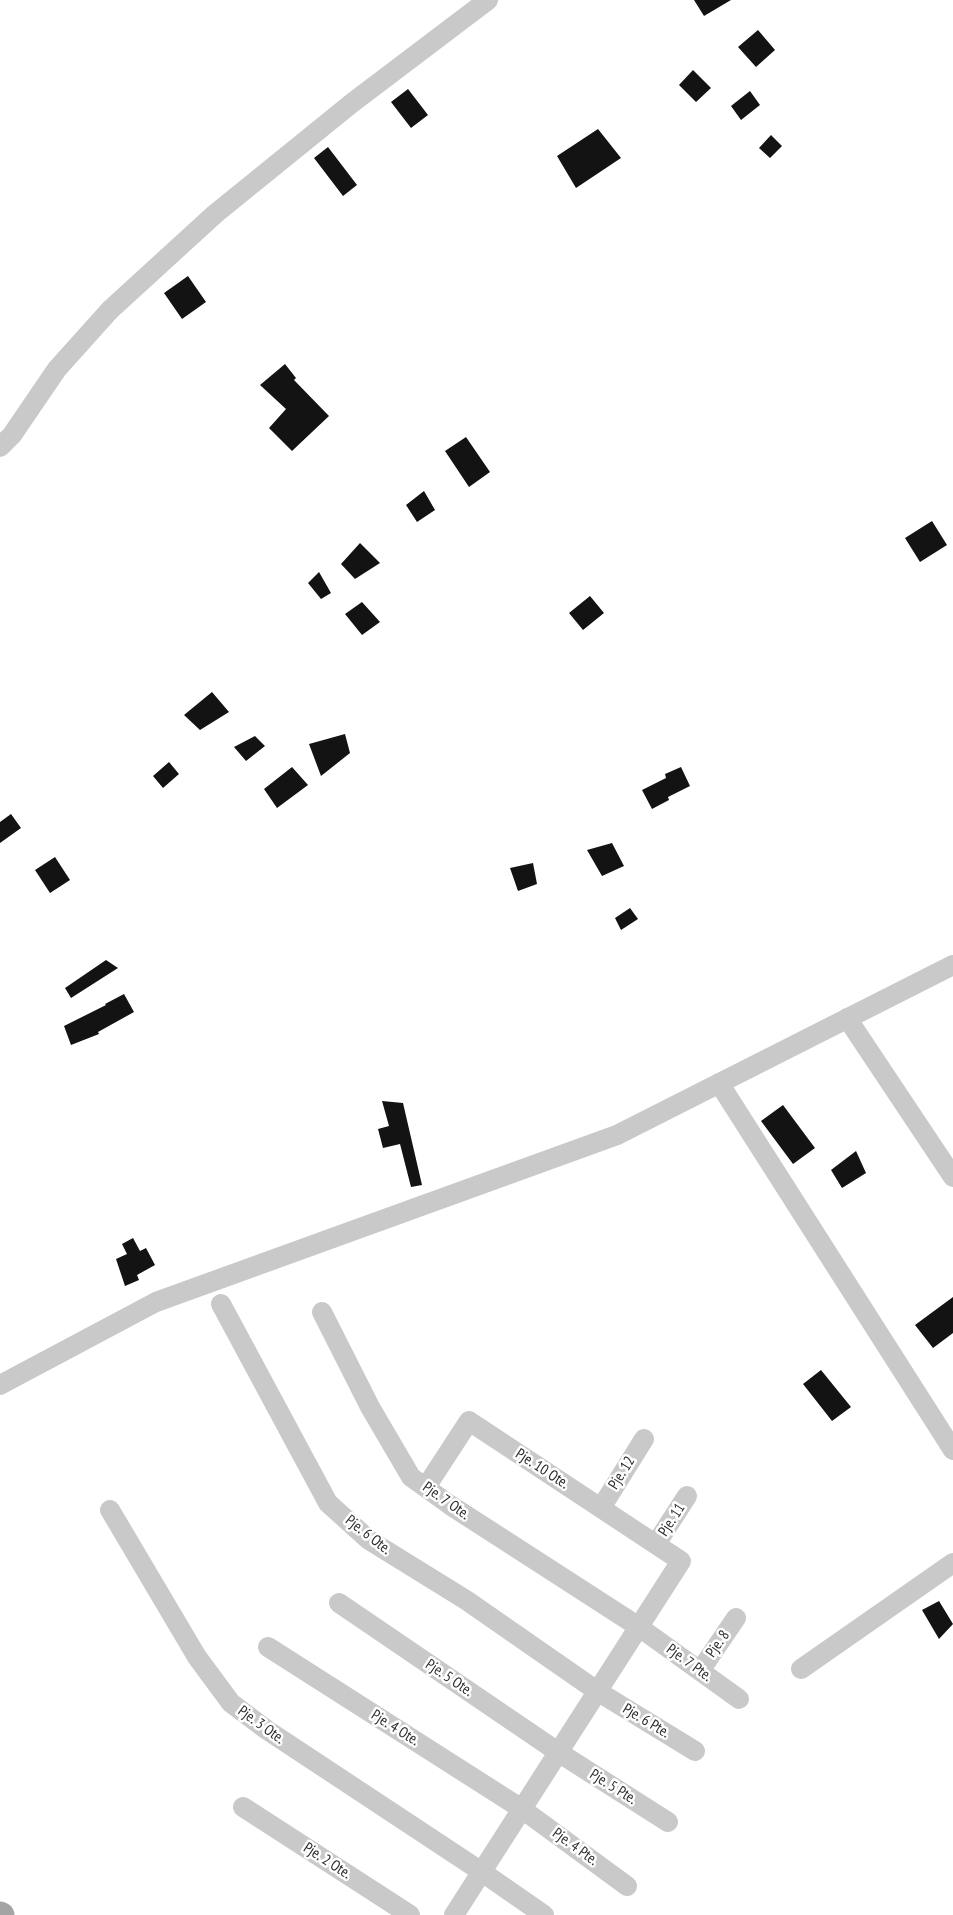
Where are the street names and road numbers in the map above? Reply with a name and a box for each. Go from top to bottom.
street label: Pje. 10 Ote. [512,1445,572,1493]
street label: Pje. 12 [605,1453,639,1493]
street label: Pje. 7 Ote. [419,1478,473,1524]
street label: Pje. 11 [655,1500,689,1540]
street label: Pje. 6 Ote. [342,1512,394,1558]
street label: Pje. 8 [702,1627,734,1661]
street label: Pje. 7 Pte. [663,1641,715,1685]
street label: Pje. 5 Ote. [422,1656,476,1700]
street label: Pje. 6 Pte. [619,1700,673,1742]
street label: Pje. 3 Ote. [234,1702,288,1748]
street label: Pje. 4 Ote. [368,1706,422,1750]
street label: Pje. 5 Pte. [586,1766,640,1808]
street label: Pje. 4 Pte. [549,1825,601,1869]
street label: Pje. 2 Ote. [300,1839,354,1883]

